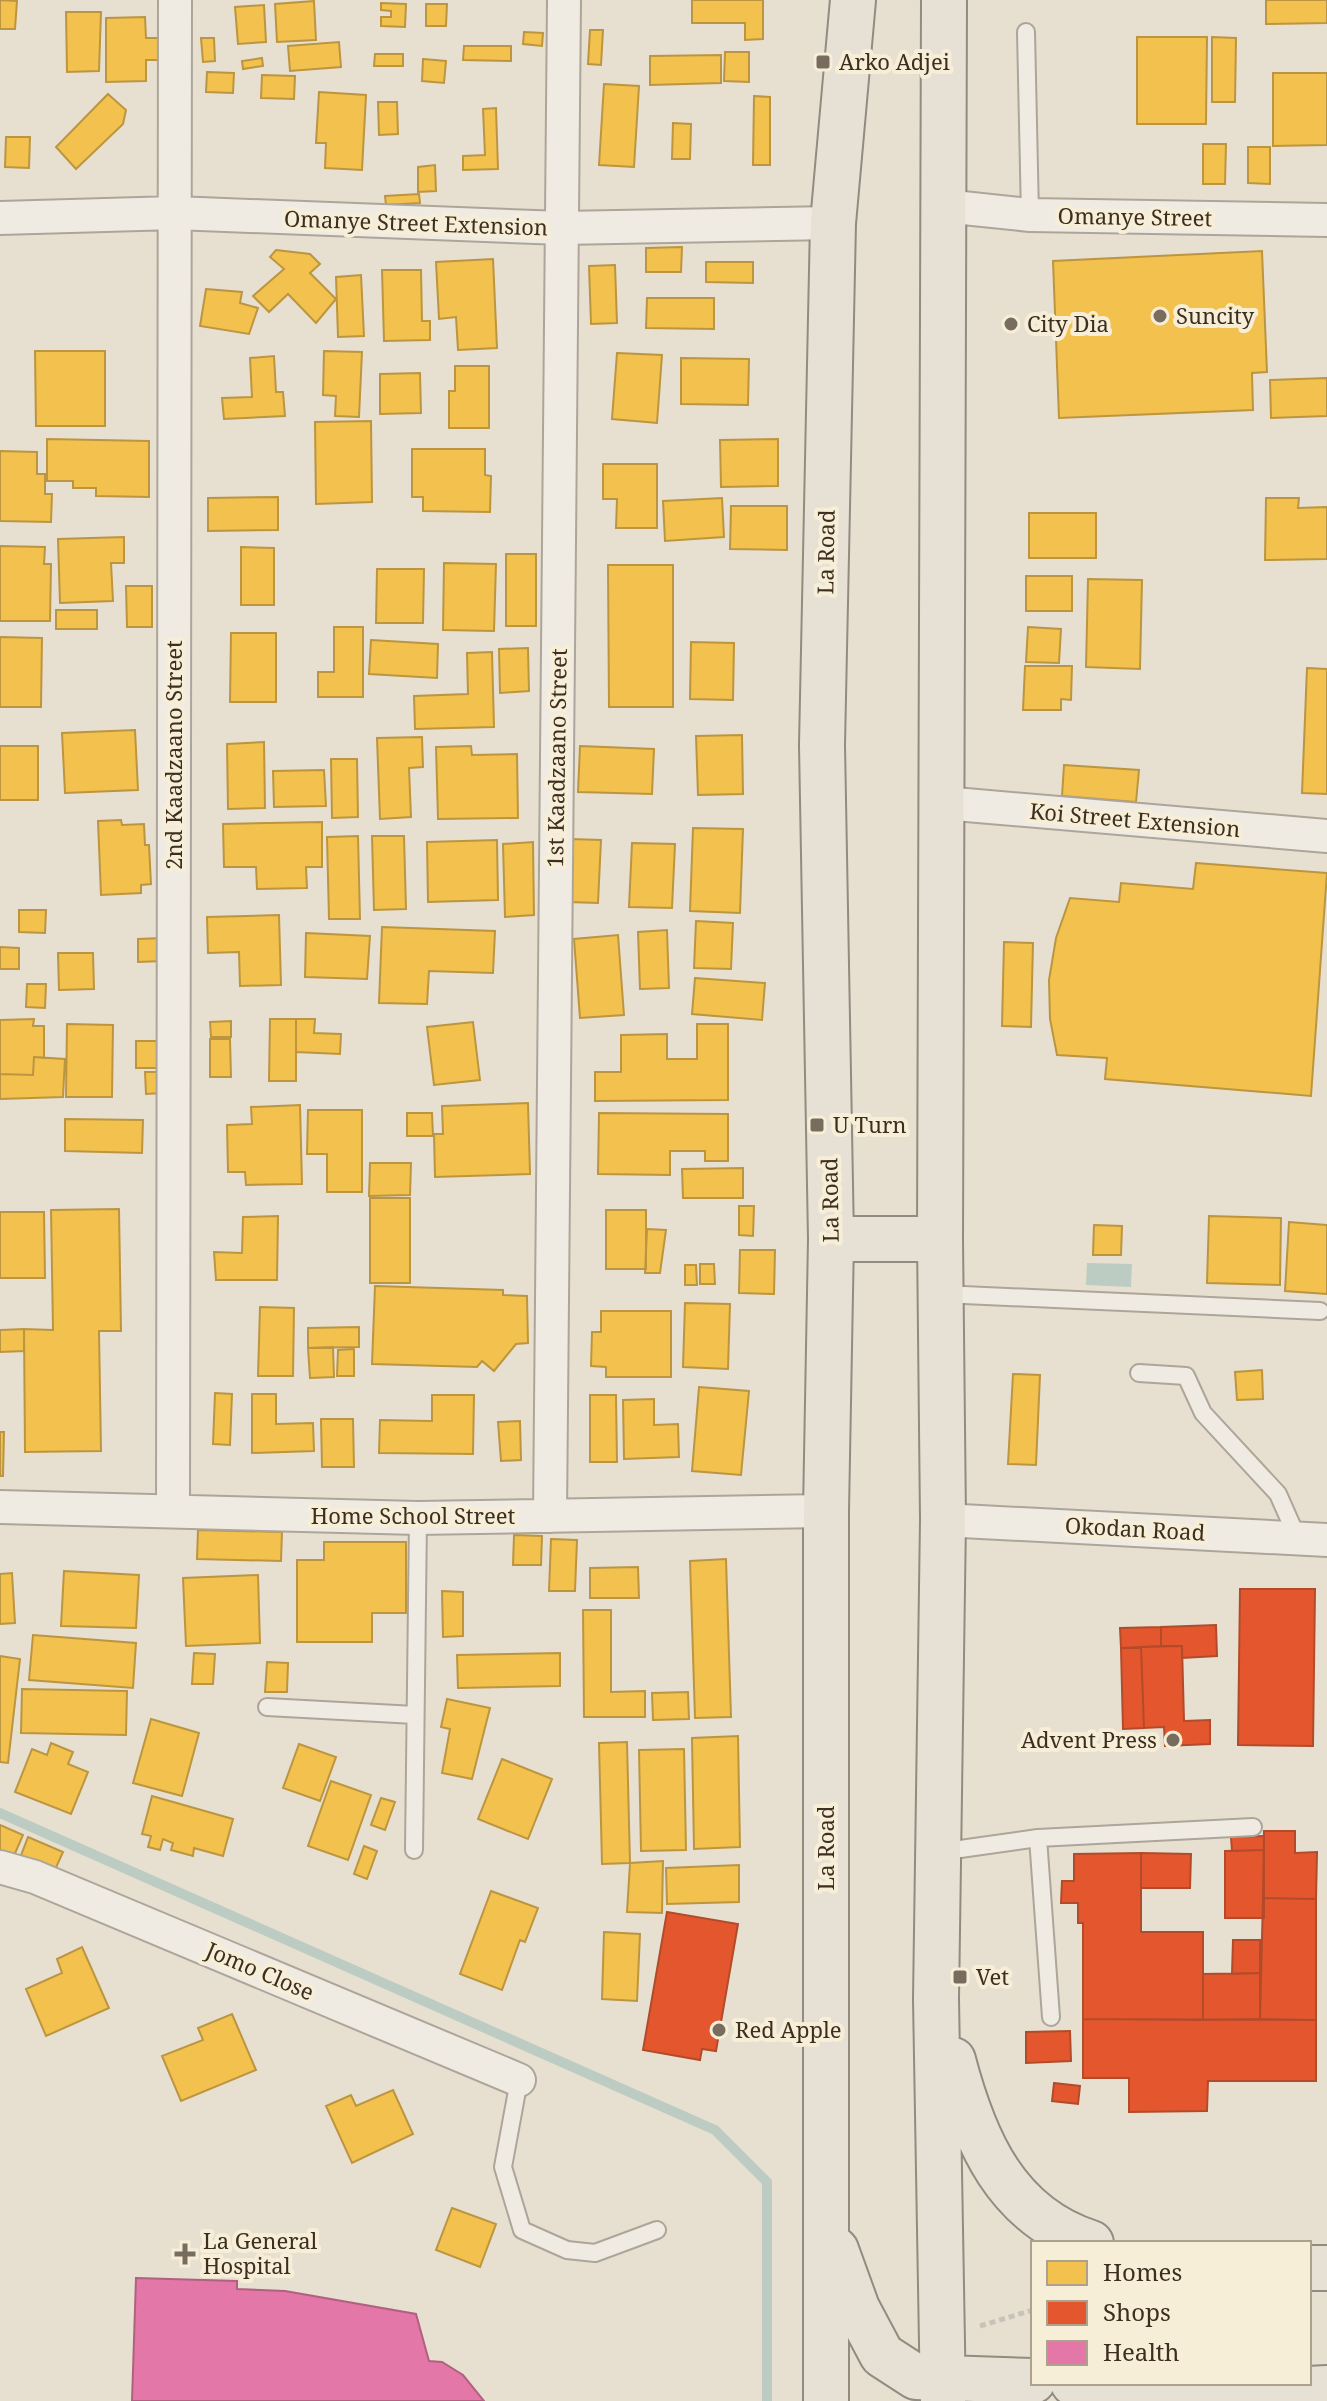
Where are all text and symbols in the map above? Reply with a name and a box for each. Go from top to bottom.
place label: Arko Adjei [839,46,950,76]
marker: Arko Adjei [814,53,832,71]
street label: Omanye Street [1058,200,1213,232]
street label: Omanye Street Extension [283,202,549,242]
place label: Suncity [1176,300,1255,330]
marker: Suncity [1151,307,1169,325]
place label: City Dia [1027,308,1109,338]
marker: City Dia [1002,315,1020,333]
street label: La Road [809,509,841,595]
street label: 2nd Kaadzaano Street [158,640,188,870]
street label: 1st Kaadzaano Street [539,648,573,868]
street label: Koi Street Extension [1028,795,1242,843]
place label: U Turn [833,1109,907,1139]
marker: U Turn [808,1116,826,1134]
street label: La Road [813,1157,845,1243]
street label: Home School Street [311,1500,515,1530]
street label: Okodan Road [1064,1509,1206,1547]
place label: Advent Press [1021,1724,1157,1754]
marker: Advent Press [1164,1731,1182,1749]
street label: La Road [810,1805,840,1890]
street label: Jomo Close [201,1934,319,2006]
place label: Vet [976,1961,1009,1991]
marker: Vet [951,1968,969,1986]
place label: Red Apple [735,2014,842,2044]
marker: Red Apple [710,2021,728,2039]
place label: La General Hospital [203,2225,318,2280]
legend [1031,2241,1311,2385]
marker: La General Hospital [174,2243,196,2265]
text: Homes [1103,2255,1182,2288]
text: Shops [1103,2295,1171,2328]
text: Health [1103,2335,1180,2368]

